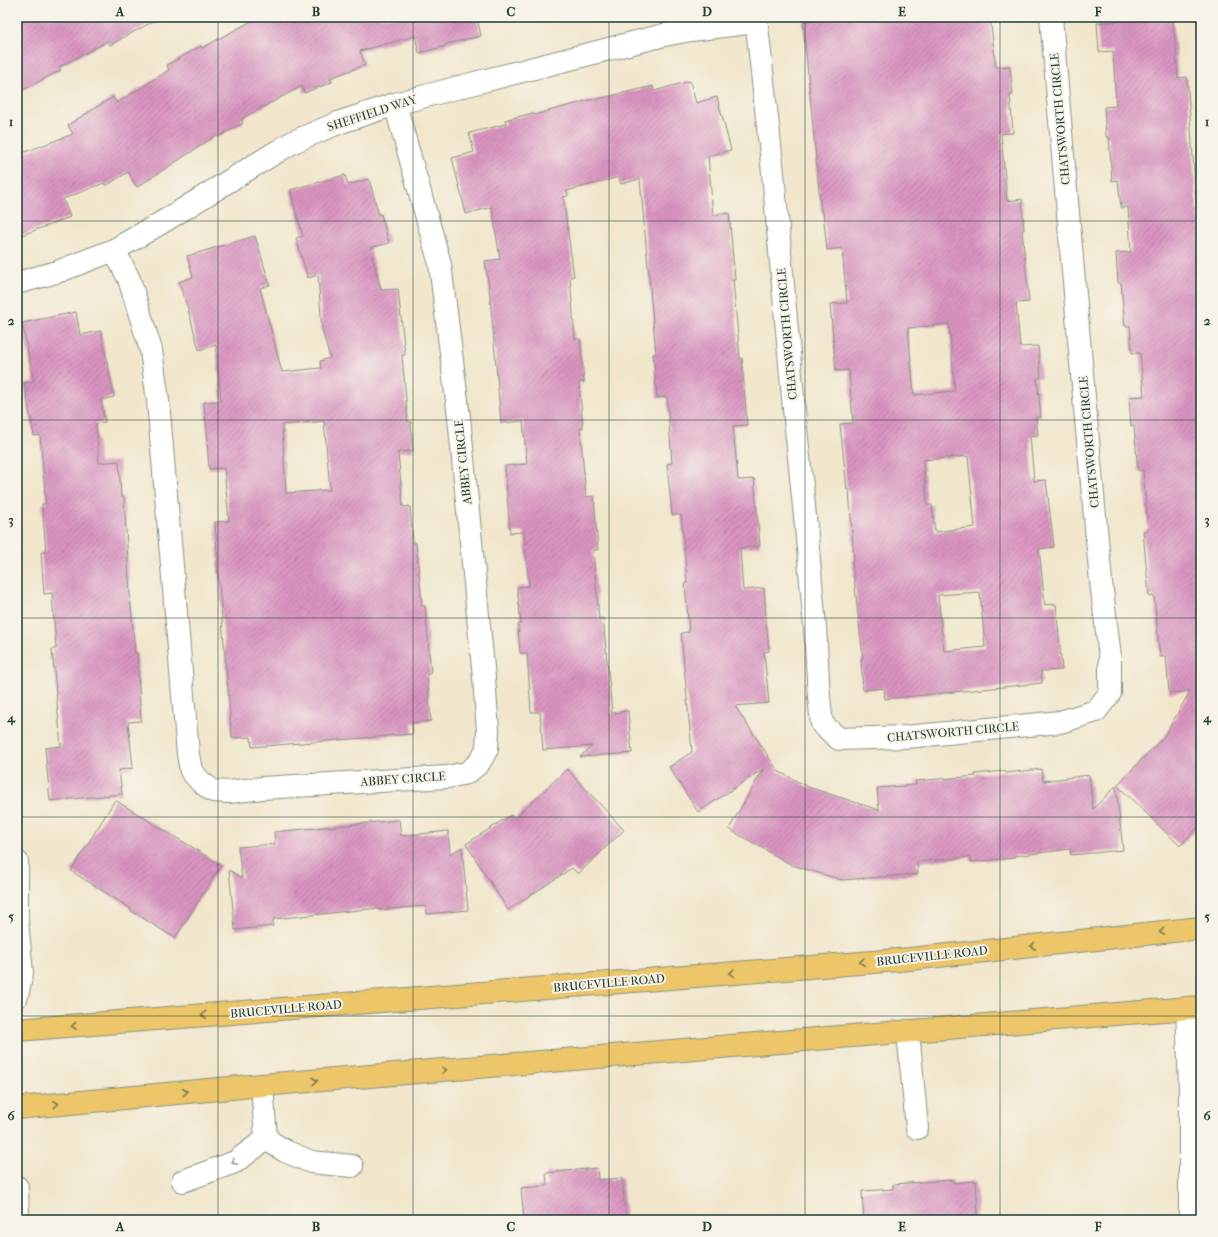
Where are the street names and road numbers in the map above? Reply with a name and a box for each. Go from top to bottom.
street label: CHATSWORTH CIRCLE [1047,52,1073,186]
street label: SHEFFIELD WAY [325,92,419,134]
street label: CHATSWORTH CIRCLE [774,267,800,401]
street label: CHATSWORTH CIRCLE [1076,375,1102,509]
street label: ABBEY CIRCLE [452,419,475,506]
street label: CHATSWORTH CIRCLE [886,719,1020,745]
street label: ABBEY CIRCLE [359,769,446,789]
street label: BRUCEVILLE ROAD [876,943,988,969]
street label: BRUCEVILLE ROAD [553,971,665,995]
street label: BRUCEVILLE ROAD [230,997,342,1021]

